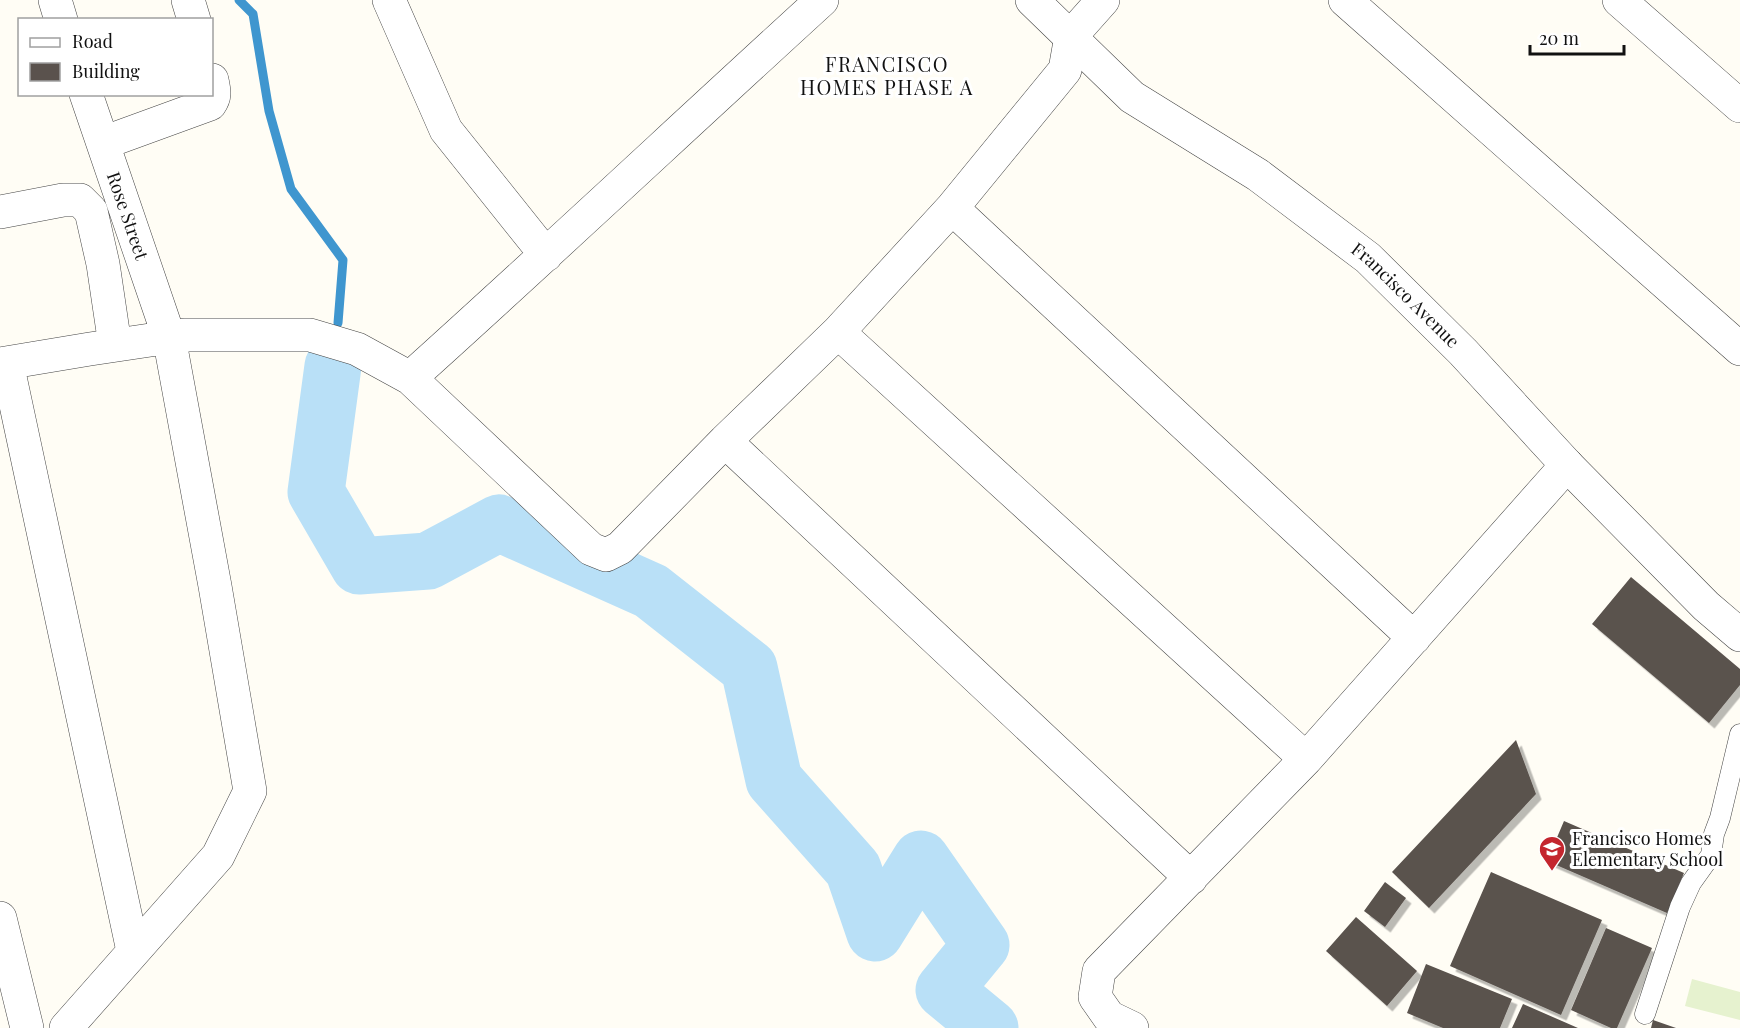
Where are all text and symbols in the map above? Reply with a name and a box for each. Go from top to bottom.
legend [18,18,213,96]
scale bar [1530,18,1624,56]
text: 20 m [1539,26,1579,50]
text: Road [72,29,113,53]
district label: FRANCISCO HOMES PHASE A [800,50,974,100]
text: Building [72,59,140,83]
street label: Rose Street [102,169,154,263]
street label: Francisco Avenue [1347,237,1465,353]
place label: Francisco Homes Elementary School [1572,826,1723,871]
school or university icon: Francisco Homes Elementary School [1537,834,1567,872]

